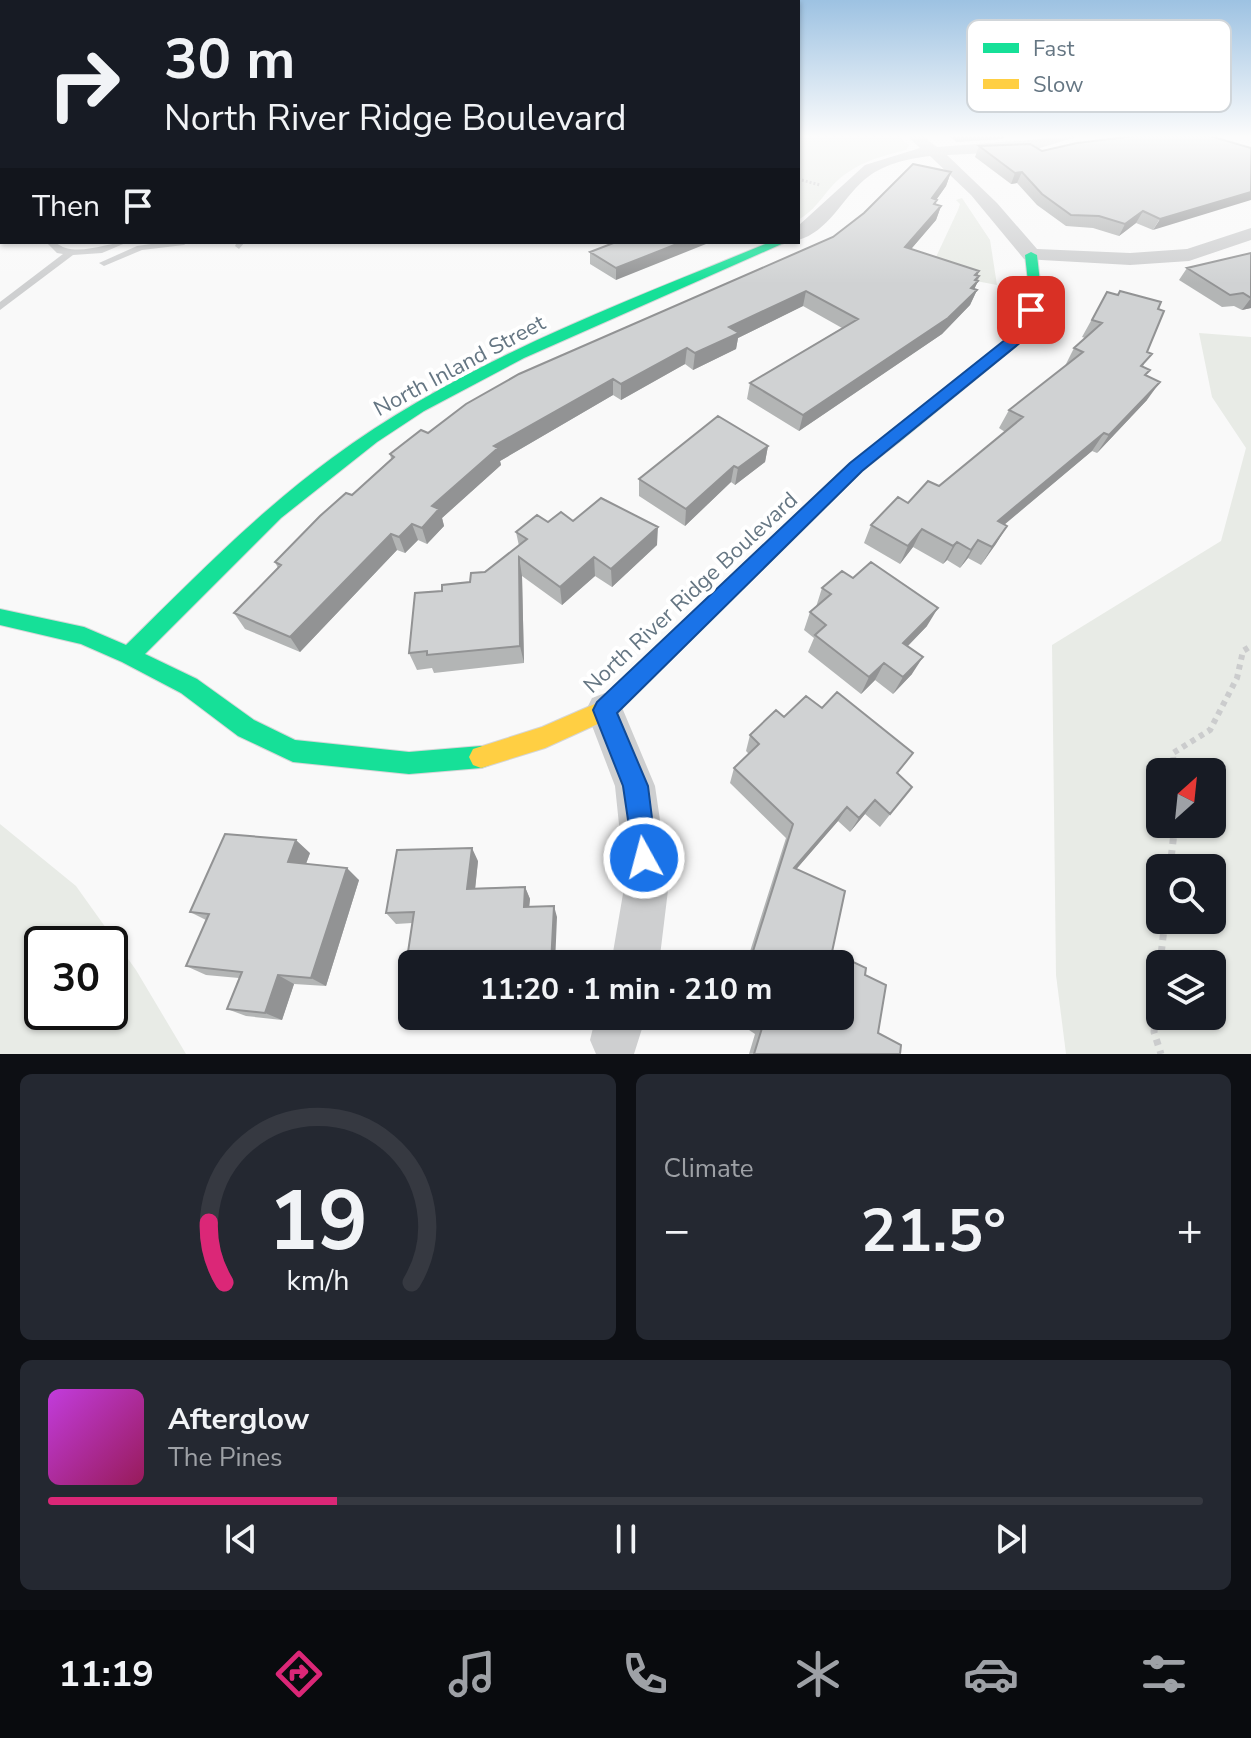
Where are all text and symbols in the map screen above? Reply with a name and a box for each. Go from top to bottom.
legend [967,20,1231,112]
text: 30 m [164,21,295,98]
icon: right [32,32,136,136]
text: Fast [1033,34,1075,64]
text: Slow [1033,70,1084,100]
text: North River Ridge Boulevard [164,94,627,143]
icon: arrive [116,184,160,228]
text: Then [32,186,100,227]
pin [997,276,1065,344]
icon: arrive [1009,288,1053,332]
street label: North Inland Street [368,308,551,424]
street label: North River Ridge Boulevard [577,485,804,700]
north arrow [1146,758,1226,838]
map controls [1146,758,1226,1030]
position arrow [602,816,686,900]
button: search [1146,854,1226,934]
speed limit sign: 30 [24,926,128,1030]
button: layers [1146,950,1226,1030]
text: 11:20 · 1 min · 210 m [480,969,772,1010]
text: Climate [664,1151,754,1186]
text: 19 [268,1165,368,1278]
text: 21.5° [860,1190,1006,1272]
text: − [664,1201,690,1261]
text: + [1177,1201,1203,1261]
text: km/h [286,1261,349,1300]
text: Afterglow [168,1399,309,1440]
text: The Pines [168,1440,283,1475]
icon: previous [219,1517,263,1561]
icon: pause [604,1517,648,1561]
icon: next [989,1517,1033,1561]
icon: directions [271,1646,327,1702]
icon: music [444,1646,500,1702]
icon: phone [617,1646,673,1702]
icon: climate [790,1646,846,1702]
icon: car [963,1646,1019,1702]
icon: filters [1136,1646,1192,1702]
text: 11:19 [59,1650,154,1699]

